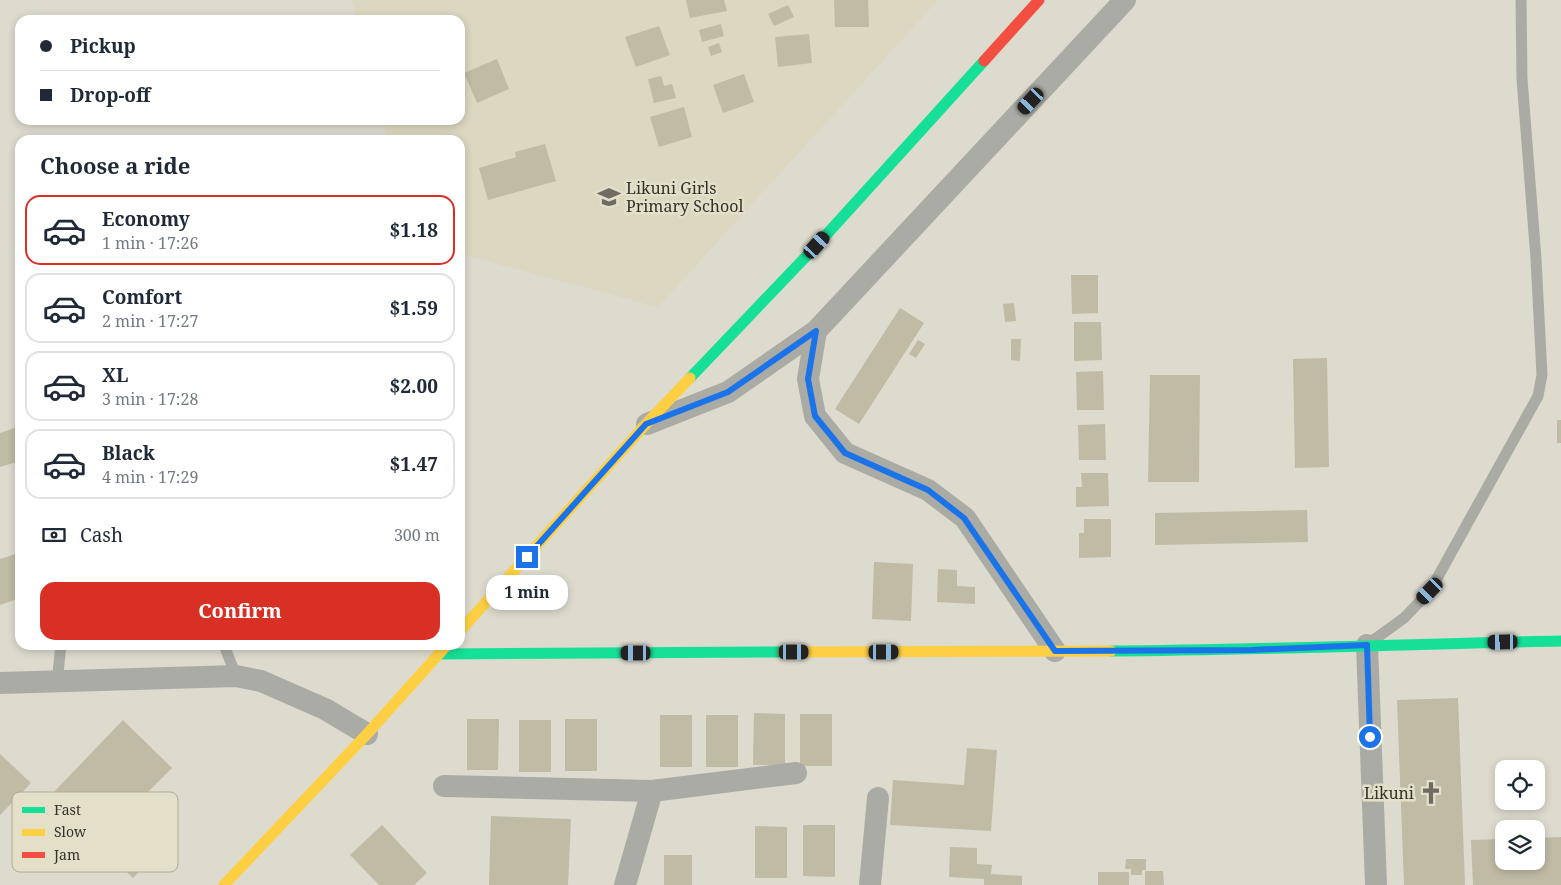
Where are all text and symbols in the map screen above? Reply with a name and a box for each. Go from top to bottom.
text: Pickup [70,33,136,59]
text: Drop-off [70,82,150,108]
car [1015,85,1046,117]
text: Choose a ride [40,150,190,180]
place label: Likuni Girls Primary School [626,177,743,217]
school or university icon: Likuni Girls Primary School [596,184,622,210]
text: Economy [102,206,190,232]
icon: car [42,208,87,253]
text: $1.18 [389,217,438,243]
car [801,229,832,261]
text: 1 min · 17:26 [102,232,198,254]
text: Comfort [102,284,182,310]
icon: car [42,286,87,331]
text: $1.59 [389,295,438,321]
text: 2 min · 17:27 [102,310,198,332]
text: XL [102,362,128,388]
icon: car [42,364,87,409]
text: $2.00 [389,373,438,399]
text: 3 min · 17:28 [102,388,198,410]
text: Black [102,440,155,466]
icon: car [42,442,87,487]
text: $1.47 [389,451,438,477]
text: 4 min · 17:29 [102,466,198,488]
icon: cash [40,521,68,549]
text: Cash [80,522,123,548]
text: 300 m [394,524,440,546]
route end [516,546,538,568]
callout: 1 min [486,574,568,610]
car [1414,575,1445,607]
text: 1 min [504,581,550,603]
button: Confirm [40,582,440,640]
car [1487,634,1518,650]
car [779,645,809,660]
car [869,645,899,660]
car [621,646,651,661]
route start [1359,726,1381,748]
map controls [1495,760,1545,870]
button: locate [1495,760,1545,810]
church icon: Likuni [1418,780,1444,806]
place label: Likuni [1364,782,1414,804]
legend [12,792,178,872]
text: Fast [54,800,81,819]
button: layers [1495,820,1545,870]
text: Slow [54,822,87,841]
text: Jam [53,845,80,864]

